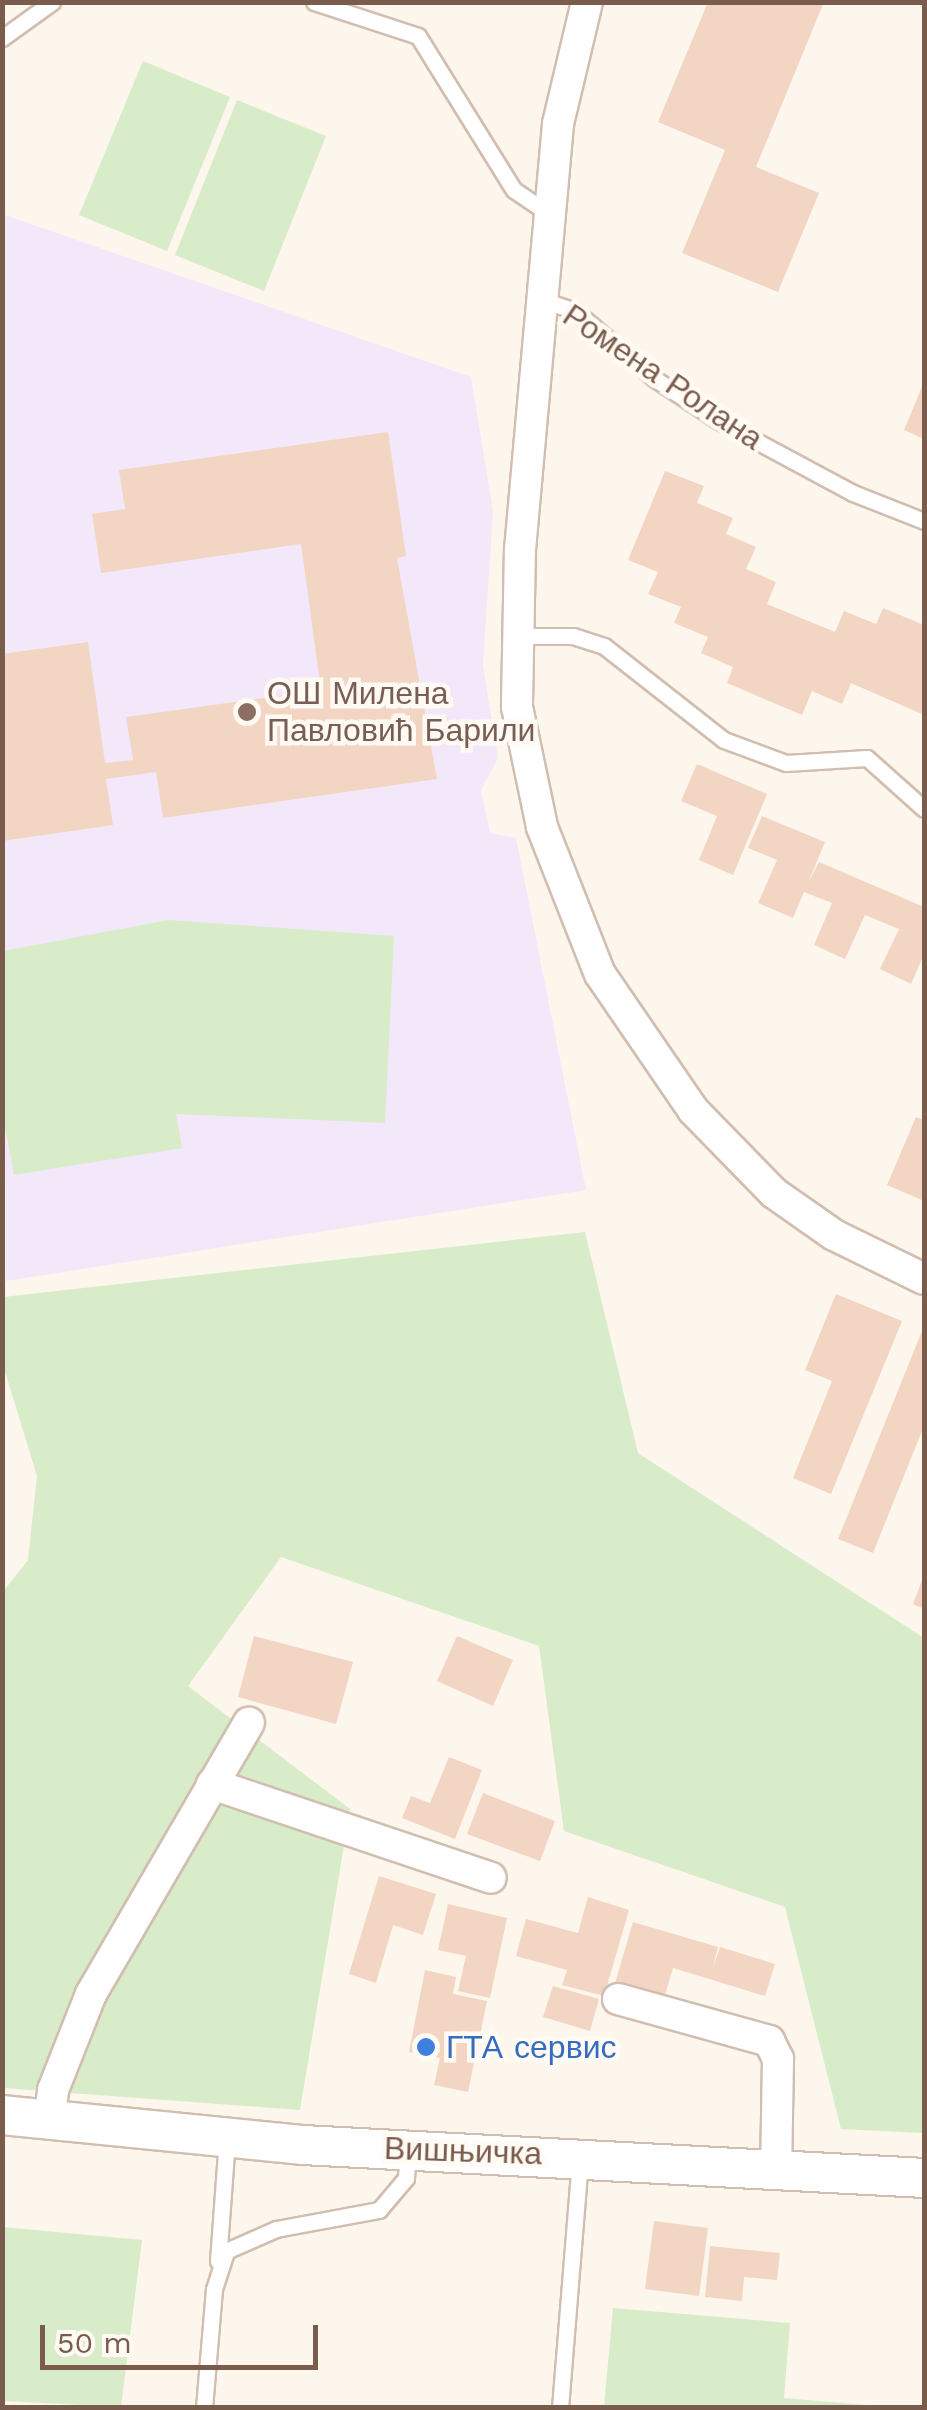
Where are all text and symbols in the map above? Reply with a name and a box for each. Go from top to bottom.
street label: Ромена Ролана [556,296,770,458]
place label: ОШ Милена Павловић Барили [267,675,535,750]
marker: ОШ Милена Павловић Барили [236,701,258,723]
place label: ГТА сервис [446,2028,617,2066]
marker: ГТА сервис [415,2036,437,2058]
street label: Вишњичка [383,2129,543,2173]
scale bar [45,2305,322,2367]
text: 50 m [57,2325,132,2360]

